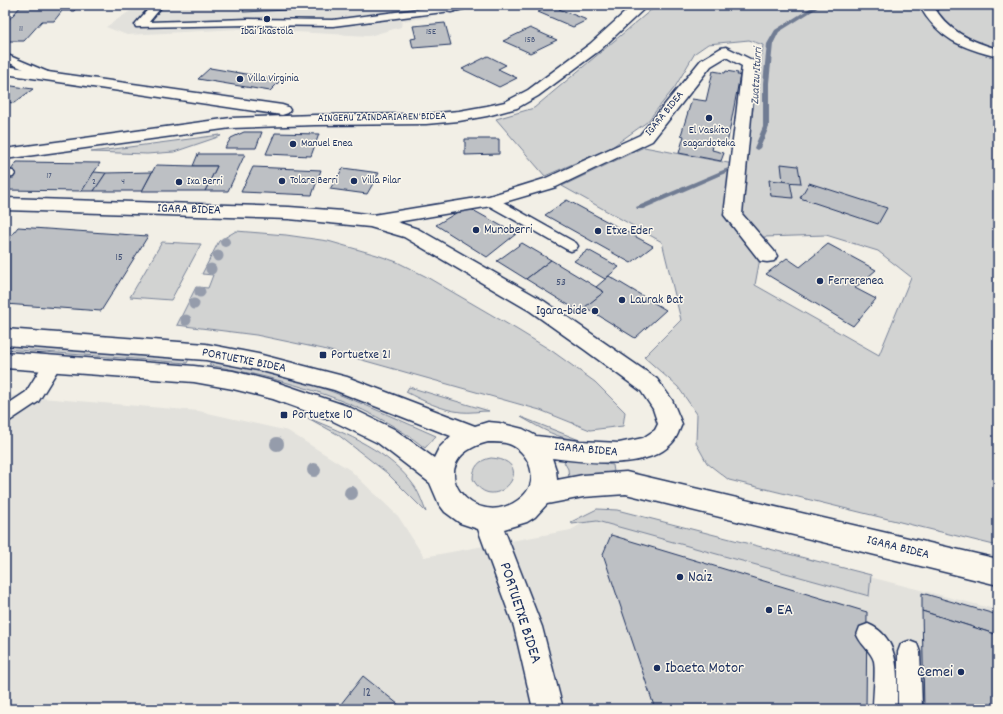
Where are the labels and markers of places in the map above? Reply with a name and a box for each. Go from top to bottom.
marker: Ibai Ikastola [262,14,272,24]
place label: Ibai Ikastola [241,24,294,40]
place label: Villa Virginia [248,71,300,87]
marker: Villa Virginia [235,74,245,84]
marker: El Vaskito sagardoteka [704,113,714,123]
place label: El Vaskito sagardoteka [683,123,736,152]
place label: Manuel Enea [301,136,353,152]
marker: Manuel Enea [288,139,298,149]
place label: Tolare Berri [290,173,338,189]
place label: Villa Pilar [362,173,402,189]
place label: Ixa Berri [187,174,222,190]
marker: Tolare Berri [277,176,287,186]
marker: Villa Pilar [349,176,359,186]
marker: Ixa Berri [174,177,184,187]
place label: Munoberri [484,221,533,240]
place label: Etxe Eder [606,222,653,241]
marker: Munoberri [471,225,481,235]
marker: Etxe Eder [593,226,603,236]
place label: Ferrerenea [828,272,884,291]
marker: Ferrerenea [815,276,825,286]
place label: Laurak Bat [630,291,684,310]
marker: Laurak Bat [617,295,627,305]
place label: Igara-bide [536,302,587,321]
marker: Igara-bide [590,306,600,316]
place label: Portuetxe 21 [331,346,390,365]
marker: Portuetxe 21 [318,350,328,360]
place label: Portuetxe 10 [292,406,353,425]
marker: Portuetxe 10 [279,410,289,420]
place label: Naiz [688,566,712,589]
marker: Naiz [675,572,685,582]
place label: EA [777,599,793,622]
marker: EA [764,605,774,615]
place label: Ibaeta Motor [665,657,744,680]
place label: Cemei [917,661,953,684]
marker: Ibaeta Motor [652,663,662,673]
marker: Cemei [956,667,966,677]

